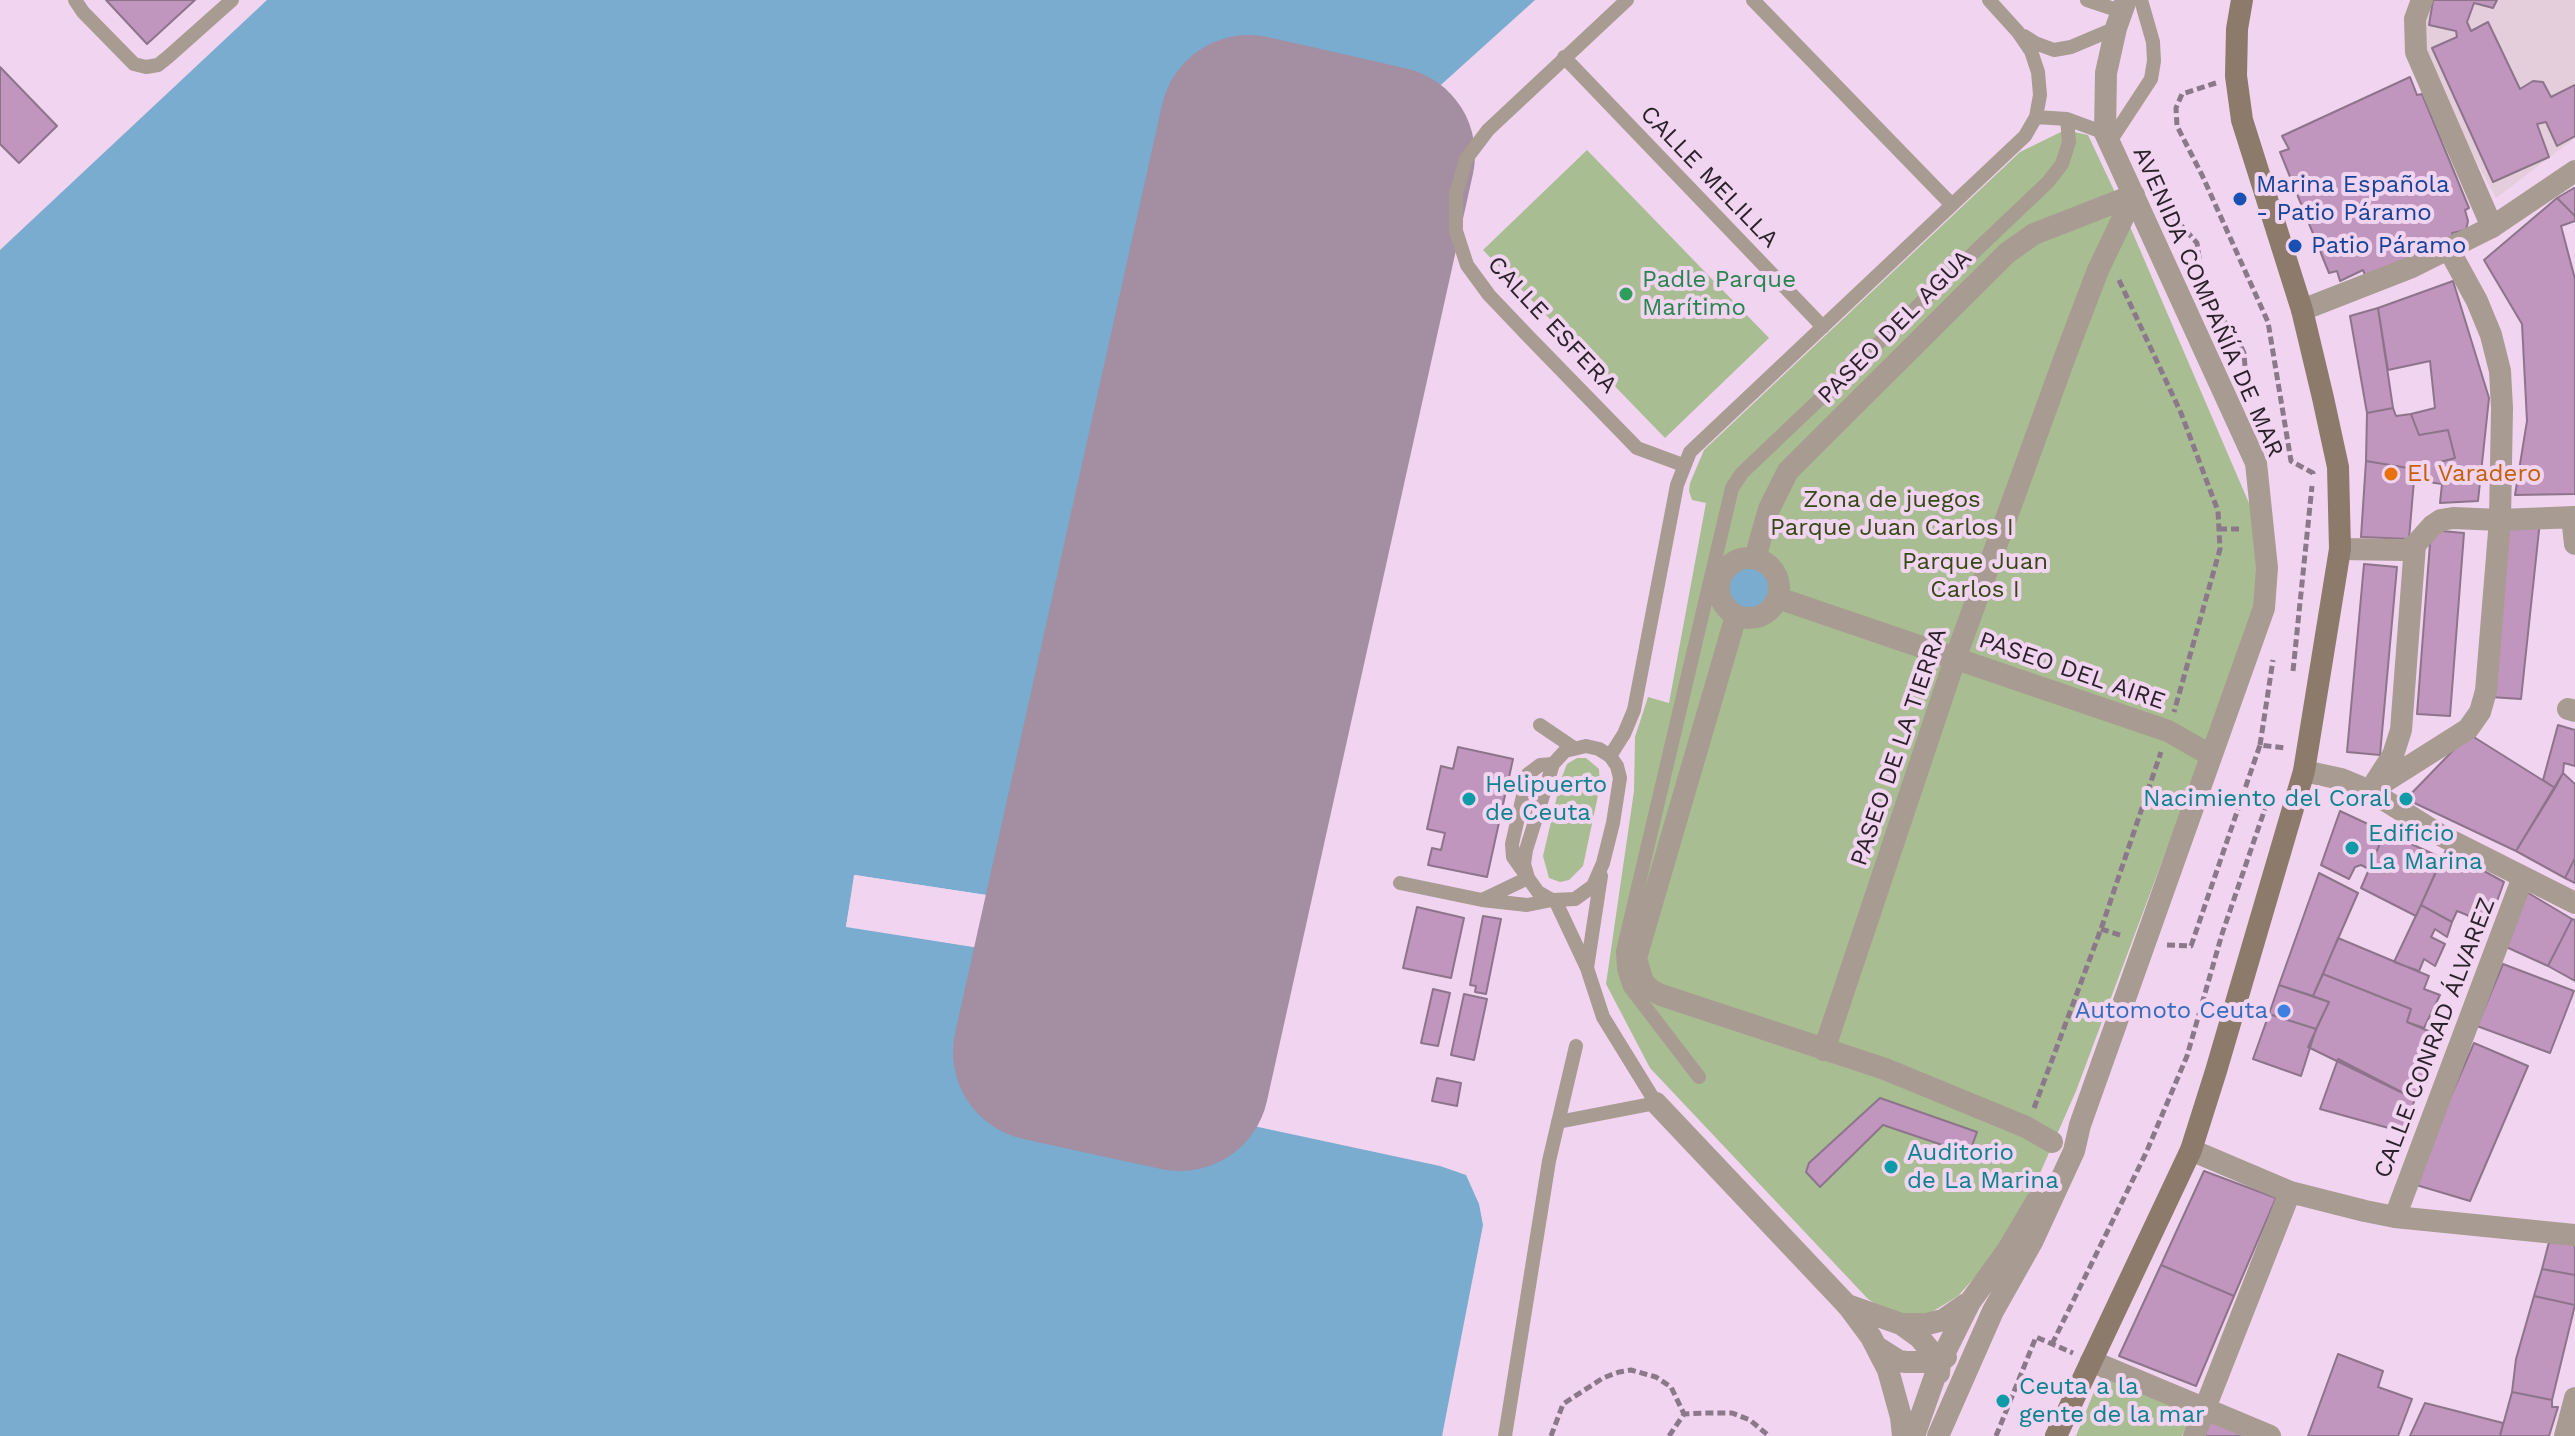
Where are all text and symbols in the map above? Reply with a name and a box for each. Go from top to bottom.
street label: CALLE MELILLA [1634,100,1784,254]
street label: AVENIDA COMPAÑÍA DE MAR [2126,142,2290,462]
place label: Marina Española - Patio Páramo [2256,171,2450,227]
marker: Marina Española - Patio Páramo [2231,190,2249,208]
place label: Patio Páramo [2311,232,2466,260]
marker: Patio Páramo [2286,237,2304,255]
street label: PASEO DEL AGUA [1812,244,1978,410]
street label: CALLE ESFERA [1481,250,1623,400]
place label: Padle Parque Marítimo [1642,266,1796,322]
marker: Padle Parque Marítimo [1617,285,1635,303]
place label: El Varadero [2407,460,2541,488]
marker: El Varadero [2382,465,2400,483]
park label: Zona de juegos Parque Juan Carlos I [1770,486,2014,542]
park label: Parque Juan Carlos I [1902,548,2048,604]
street label: PASEO DE LA TIERRA [1845,624,1953,870]
street label: PASEO DEL AIRE [1975,626,2169,716]
place label: Helipuerto de Ceuta [1485,771,1607,827]
place label: Nacimiento del Coral [2143,785,2390,813]
marker: Helipuerto de Ceuta [1460,790,1478,808]
marker: Nacimiento del Coral [2397,790,2415,808]
place label: Edificio La Marina [2368,820,2483,876]
marker: Edificio La Marina [2343,839,2361,857]
street label: CALLE CONRAD ÁLVAREZ [2368,894,2502,1182]
place label: Automoto Ceuta [2075,997,2268,1025]
marker: Automoto Ceuta [2275,1002,2293,1020]
place label: Auditorio de La Marina [1907,1139,2059,1195]
marker: Auditorio de La Marina [1882,1158,1900,1176]
place label: Ceuta a la gente de la mar [2019,1373,2205,1429]
marker: Ceuta a la gente de la mar [1994,1392,2012,1410]

